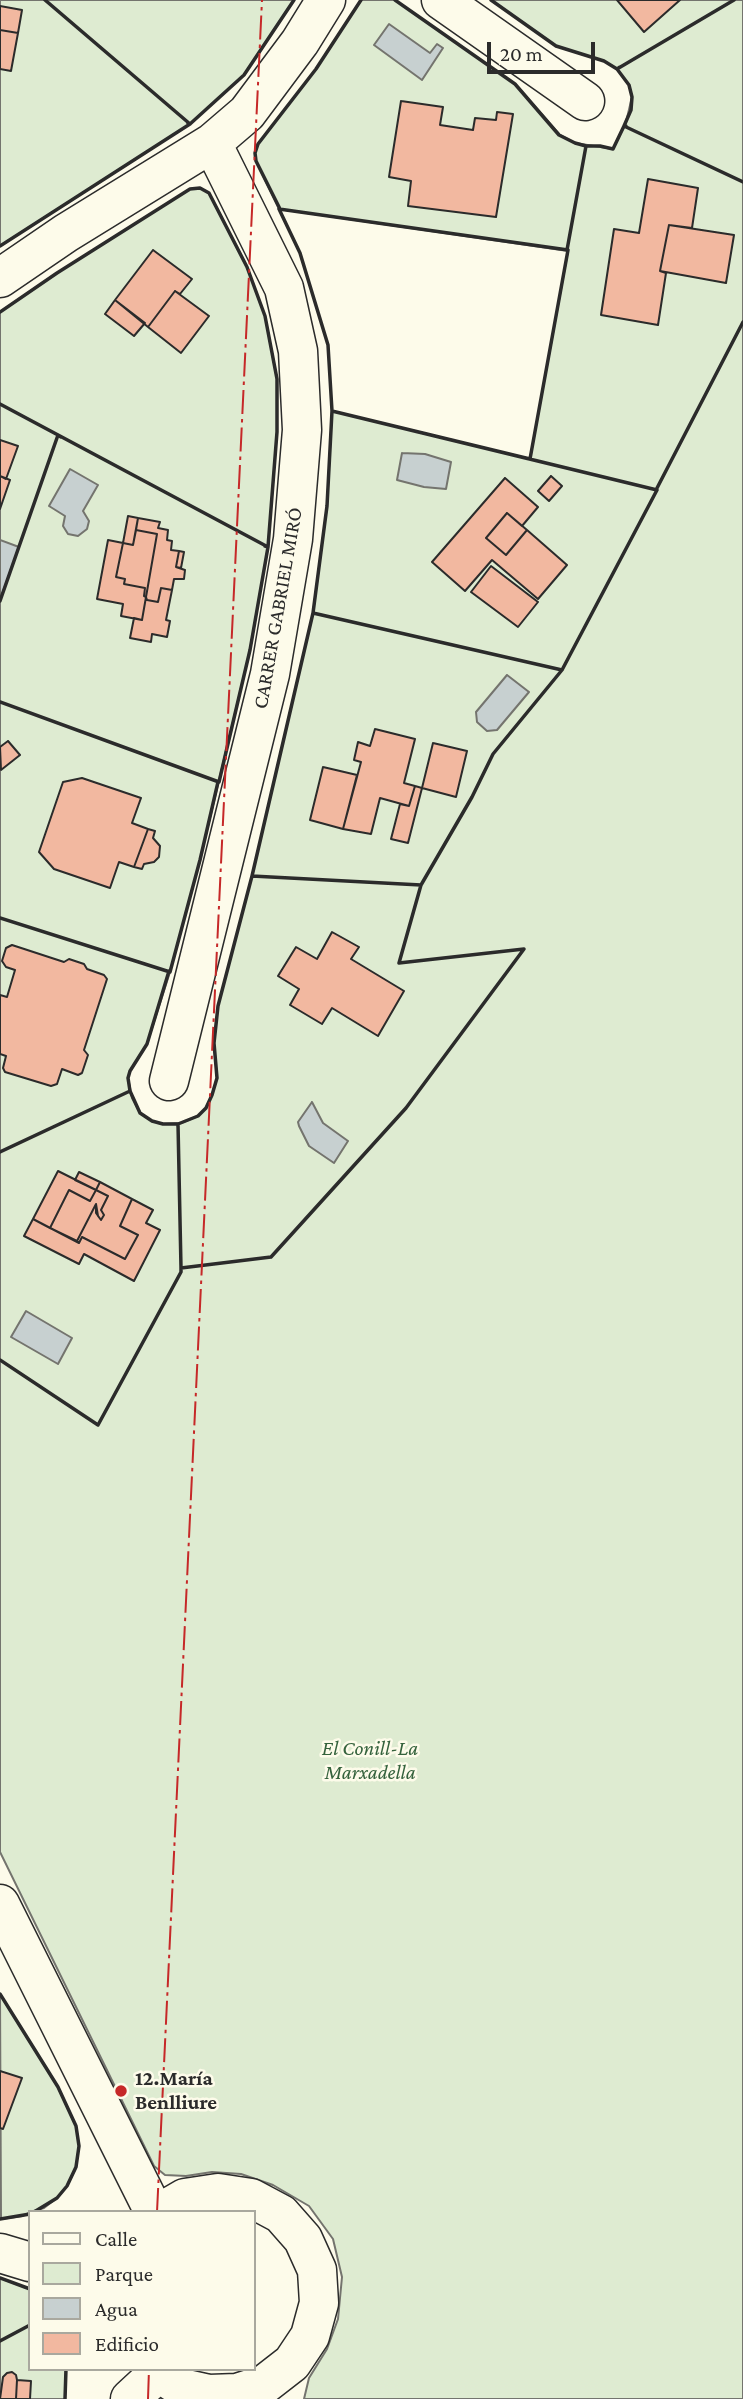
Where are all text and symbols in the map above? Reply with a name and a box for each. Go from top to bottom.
scale bar [491,28,600,72]
text: 20 m [500,42,543,66]
street label: CARRER GABRIEL MIRÓ [248,505,308,711]
park label: El Conill-La Marxadella [322,1736,418,1786]
place label: 12.María Benlliure [135,2066,217,2116]
marker: 12.María Benlliure [113,2083,129,2099]
legend [28,2210,256,2371]
text: Calle [95,2227,137,2251]
text: Parque [95,2262,153,2286]
text: Agua [95,2297,138,2321]
text: Edificio [95,2332,159,2356]

